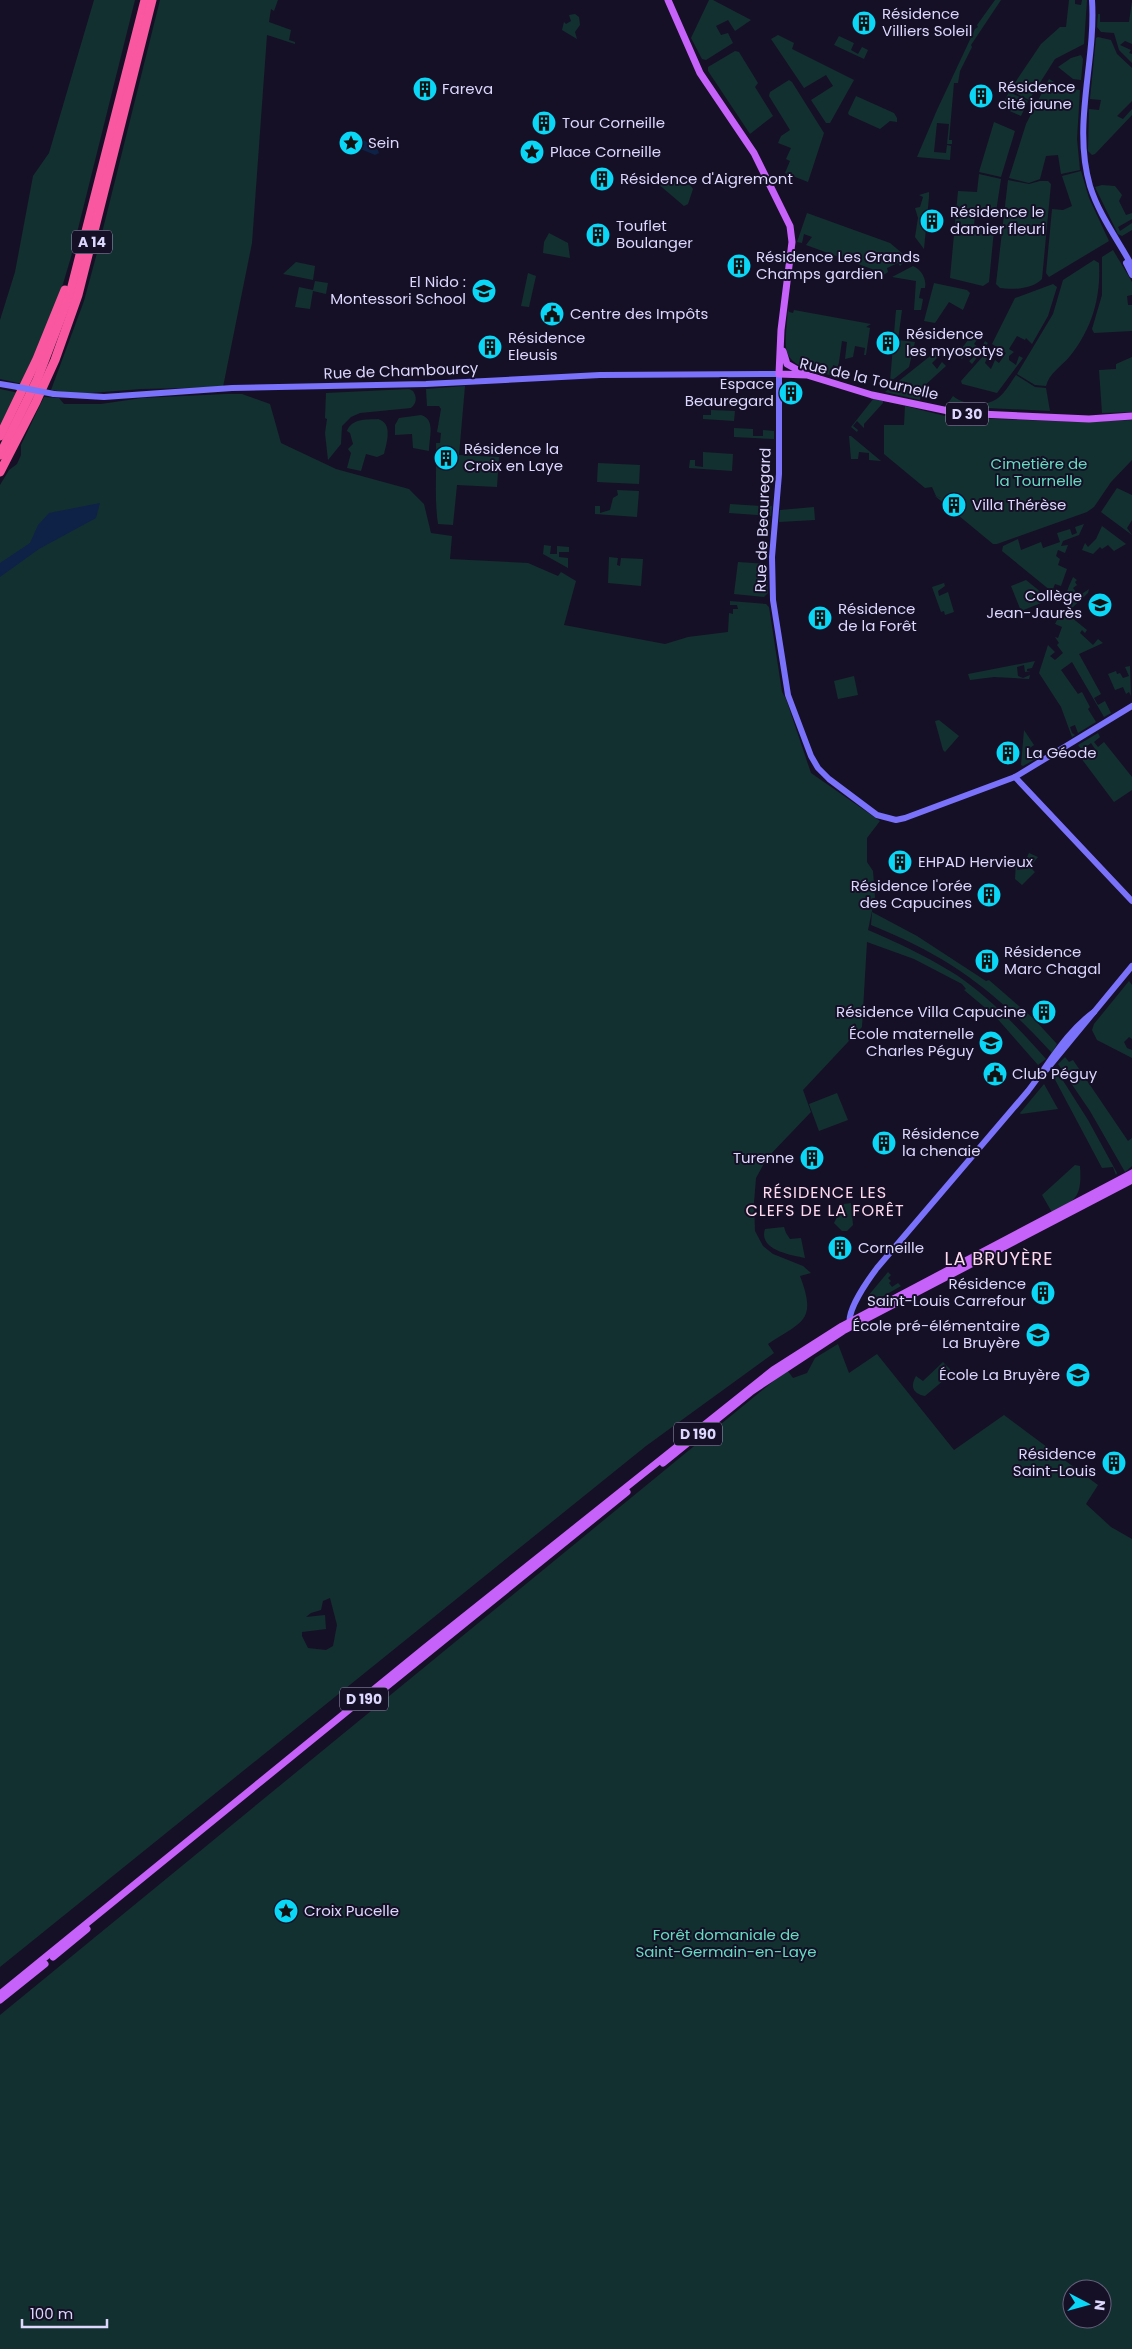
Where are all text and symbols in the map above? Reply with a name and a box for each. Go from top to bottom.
place label: Résidence Villiers Soleil [882,3,972,41]
building icon: Résidence Villiers Soleil [851,10,877,36]
building icon: Fareva [412,76,438,102]
place label: Résidence cité jaune [998,76,1075,114]
place label: Fareva [442,78,493,99]
building icon: Résidence cité jaune [968,83,994,109]
building icon: Tour Corneille [531,110,557,136]
place label: Tour Corneille [562,112,665,133]
place icon: Sein [338,130,364,156]
place label: Sein [368,132,399,153]
place icon: Place Corneille [519,139,545,165]
place label: Place Corneille [550,141,661,162]
building icon: Résidence d'Aigremont [589,166,615,192]
place label: Résidence d'Aigremont [620,168,793,189]
place label: Résidence le damier fleuri [950,201,1045,239]
building icon: Résidence le damier fleuri [919,208,945,234]
place label: Touflet Boulanger [616,215,693,253]
building icon: Touflet Boulanger [585,222,611,248]
road number: A 14 [72,230,112,253]
place label: Résidence Les Grands Champs gardien [756,246,920,284]
building icon: Résidence Les Grands Champs gardien [726,253,752,279]
place label: El Nido : Montessori School [330,271,466,309]
school or university icon: El Nido : Montessori School [471,278,497,304]
public building icon: Centre des Impôts [539,301,565,327]
place label: Centre des Impôts [570,303,708,324]
place label: Résidence les myosotys [906,323,1004,361]
place label: Résidence Eleusis [508,327,585,365]
building icon: Résidence les myosotys [875,330,901,356]
building icon: Résidence Eleusis [477,334,503,360]
street label: Rue de la Tournelle [798,352,941,405]
street label: Rue de Chambourcy [323,357,479,384]
place label: Espace Beauregard [685,373,774,411]
building icon: Espace Beauregard [778,380,804,406]
road number: D 30 [946,402,988,426]
place label: Résidence la Croix en Laye [464,438,563,476]
building icon: Résidence la Croix en Laye [433,445,459,471]
street label: Rue de Beauregard [749,447,776,593]
park label: Cimetière de la Tournelle [991,453,1087,491]
building icon: Villa Thérèse [941,492,967,518]
place label: Villa Thérèse [972,494,1066,515]
place label: Collège Jean-Jaurès [986,585,1082,623]
school or university icon: Collège Jean-Jaurès [1087,592,1113,618]
place label: Résidence de la Forêt [838,598,917,636]
building icon: Résidence de la Forêt [807,605,833,631]
building icon: La Géode [995,740,1021,766]
place label: La Géode [1026,742,1097,763]
building icon: EHPAD Hervieux [887,849,913,875]
place label: EHPAD Hervieux [918,851,1033,872]
place label: Résidence l'orée des Capucines [851,875,972,913]
building icon: Résidence l'orée des Capucines [976,882,1002,908]
place label: Résidence Marc Chagal [1004,941,1101,979]
building icon: Résidence Marc Chagal [974,948,1000,974]
building icon: Résidence Villa Capucine [1031,999,1057,1025]
place label: Résidence Villa Capucine [836,1001,1026,1022]
place label: École maternelle Charles Péguy [849,1023,975,1061]
school or university icon: École maternelle Charles Péguy [978,1030,1004,1056]
public building icon: Club Péguy [982,1061,1008,1087]
place label: Club Péguy [1012,1063,1098,1084]
place label: Résidence la chenaie [902,1123,981,1161]
building icon: Résidence la chenaie [871,1130,897,1156]
building icon: Turenne [799,1145,825,1171]
place label: Turenne [733,1147,794,1168]
district label: RÉSIDENCE LES CLEFS DE LA FORÊT [745,1181,905,1222]
building icon: Corneille [827,1235,853,1261]
place label: Corneille [858,1237,924,1258]
district label: LA BRUYÈRE [945,1246,1053,1271]
place label: Résidence Saint-Louis Carrefour [867,1273,1026,1311]
building icon: Résidence Saint-Louis Carrefour [1030,1280,1056,1306]
place label: École pré-élémentaire La Bruyère [852,1315,1020,1353]
school or university icon: École pré-élémentaire La Bruyère [1025,1322,1051,1348]
school or university icon: École La Bruyère [1065,1362,1091,1388]
place label: École La Bruyère [939,1364,1060,1385]
road number: D 190 [674,1422,722,1446]
place label: Résidence Saint-Louis [1013,1443,1096,1481]
building icon: Résidence Saint-Louis [1101,1450,1127,1476]
road number: D 190 [340,1688,388,1710]
place icon: Croix Pucelle [273,1898,299,1924]
place label: Croix Pucelle [304,1900,399,1921]
park label: Forêt domaniale de Saint-Germain-en-Laye [635,1924,817,1962]
north arrow [1062,2279,1112,2329]
scale bar [22,2296,108,2328]
text: N [1089,2299,1110,2312]
text: 100 m [30,2303,73,2324]

